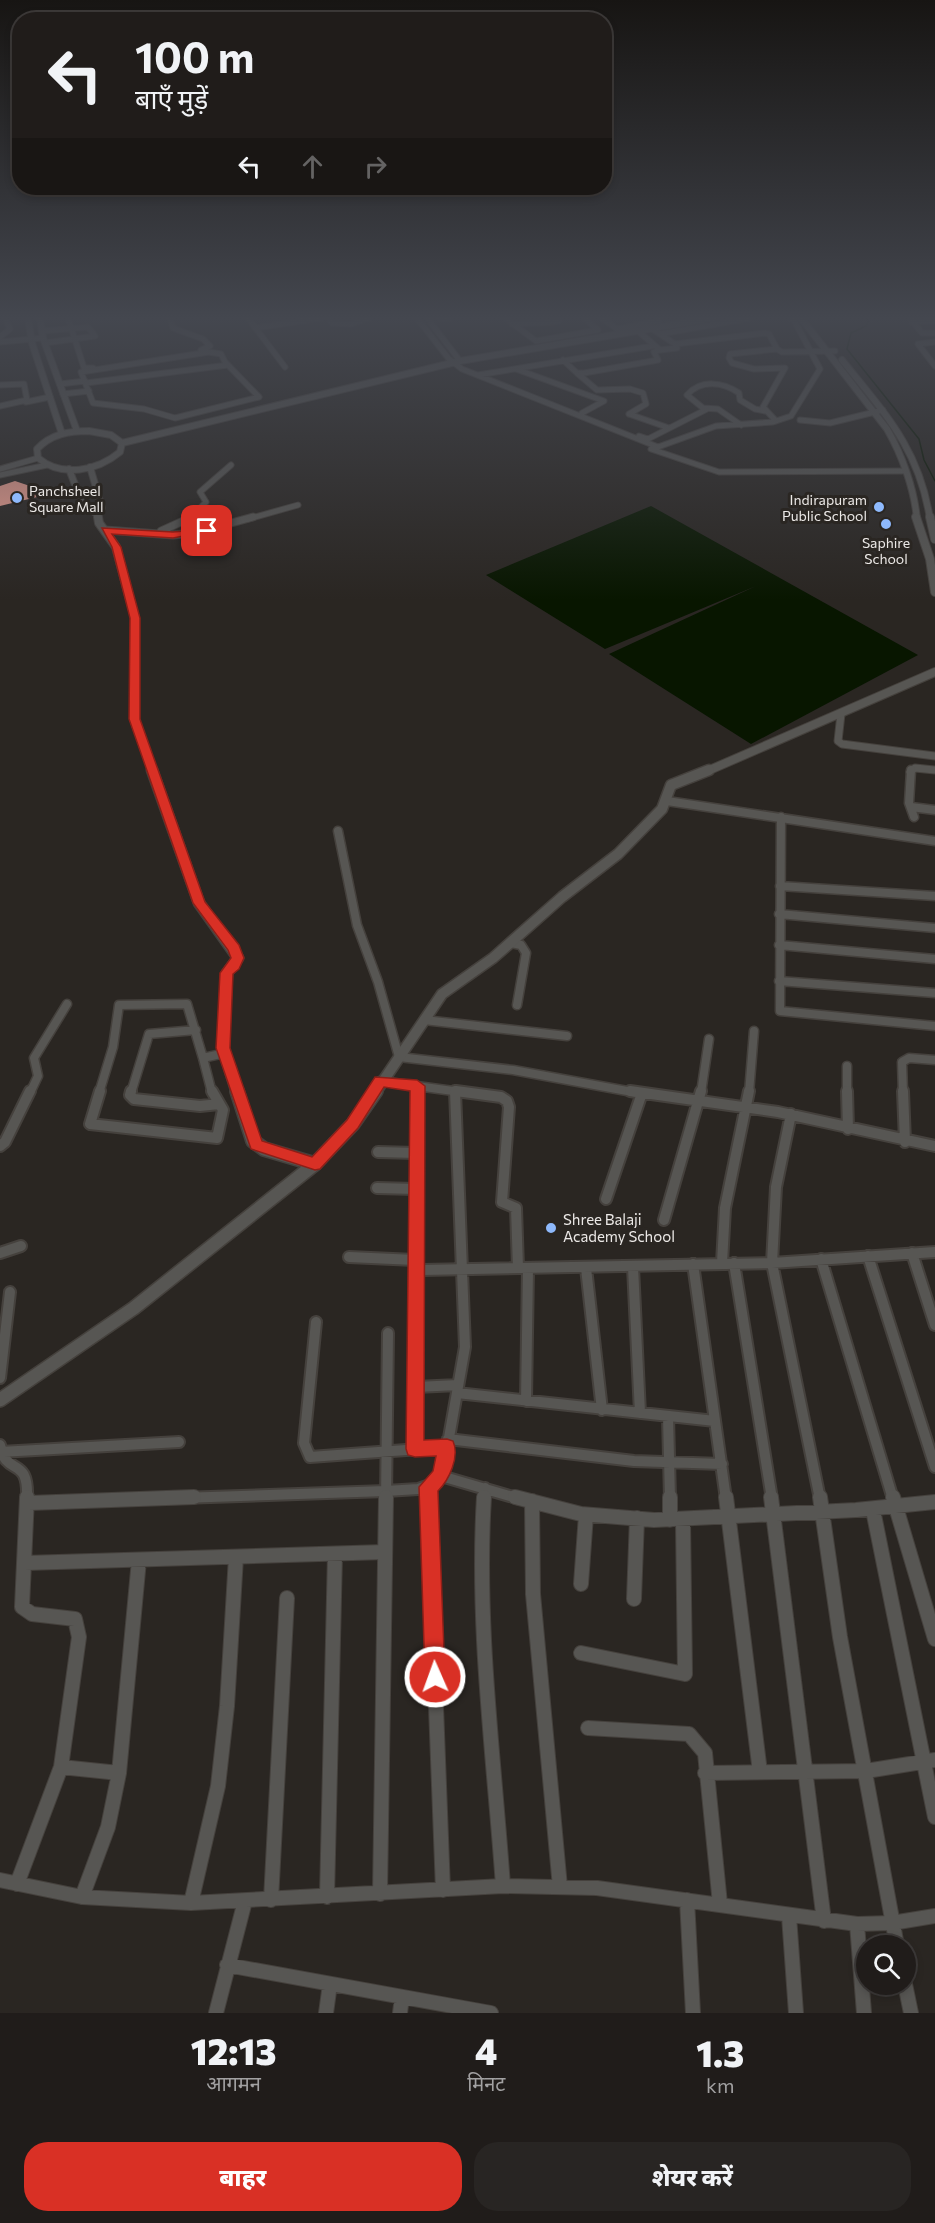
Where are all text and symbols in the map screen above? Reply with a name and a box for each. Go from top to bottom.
text: 100 m [135,30,255,82]
icon: left [36,36,114,114]
text: बाएँ मुड़ें [135,82,208,115]
icon: left [233,150,266,183]
icon: ahead [296,150,329,183]
icon: right [359,150,392,183]
place label: Panchsheel Square Mall [29,482,104,515]
marker: Panchsheel Square Mall [10,491,24,505]
place label: Indirapuram Public School [782,491,867,524]
marker: Indirapuram Public School [872,500,886,514]
pin [181,505,232,556]
icon: arrive [190,514,223,547]
marker: Saphire School [879,517,893,531]
place label: Saphire School [862,534,910,567]
place label: Shree Balaji Academy School [563,1210,675,1245]
marker: Shree Balaji Academy School [544,1221,558,1235]
position arrow [403,1645,467,1709]
map controls [856,1935,916,1995]
button: search [856,1935,916,1995]
text: 12:13 [191,2028,276,2072]
text: 4 [475,2028,497,2072]
text: 1.3 [696,2030,744,2074]
text: आगमन [206,2071,261,2095]
text: मिनट [467,2071,505,2095]
text: km [706,2073,734,2097]
button: बाहर [24,2142,462,2211]
button: शेयर करें [474,2142,911,2211]

